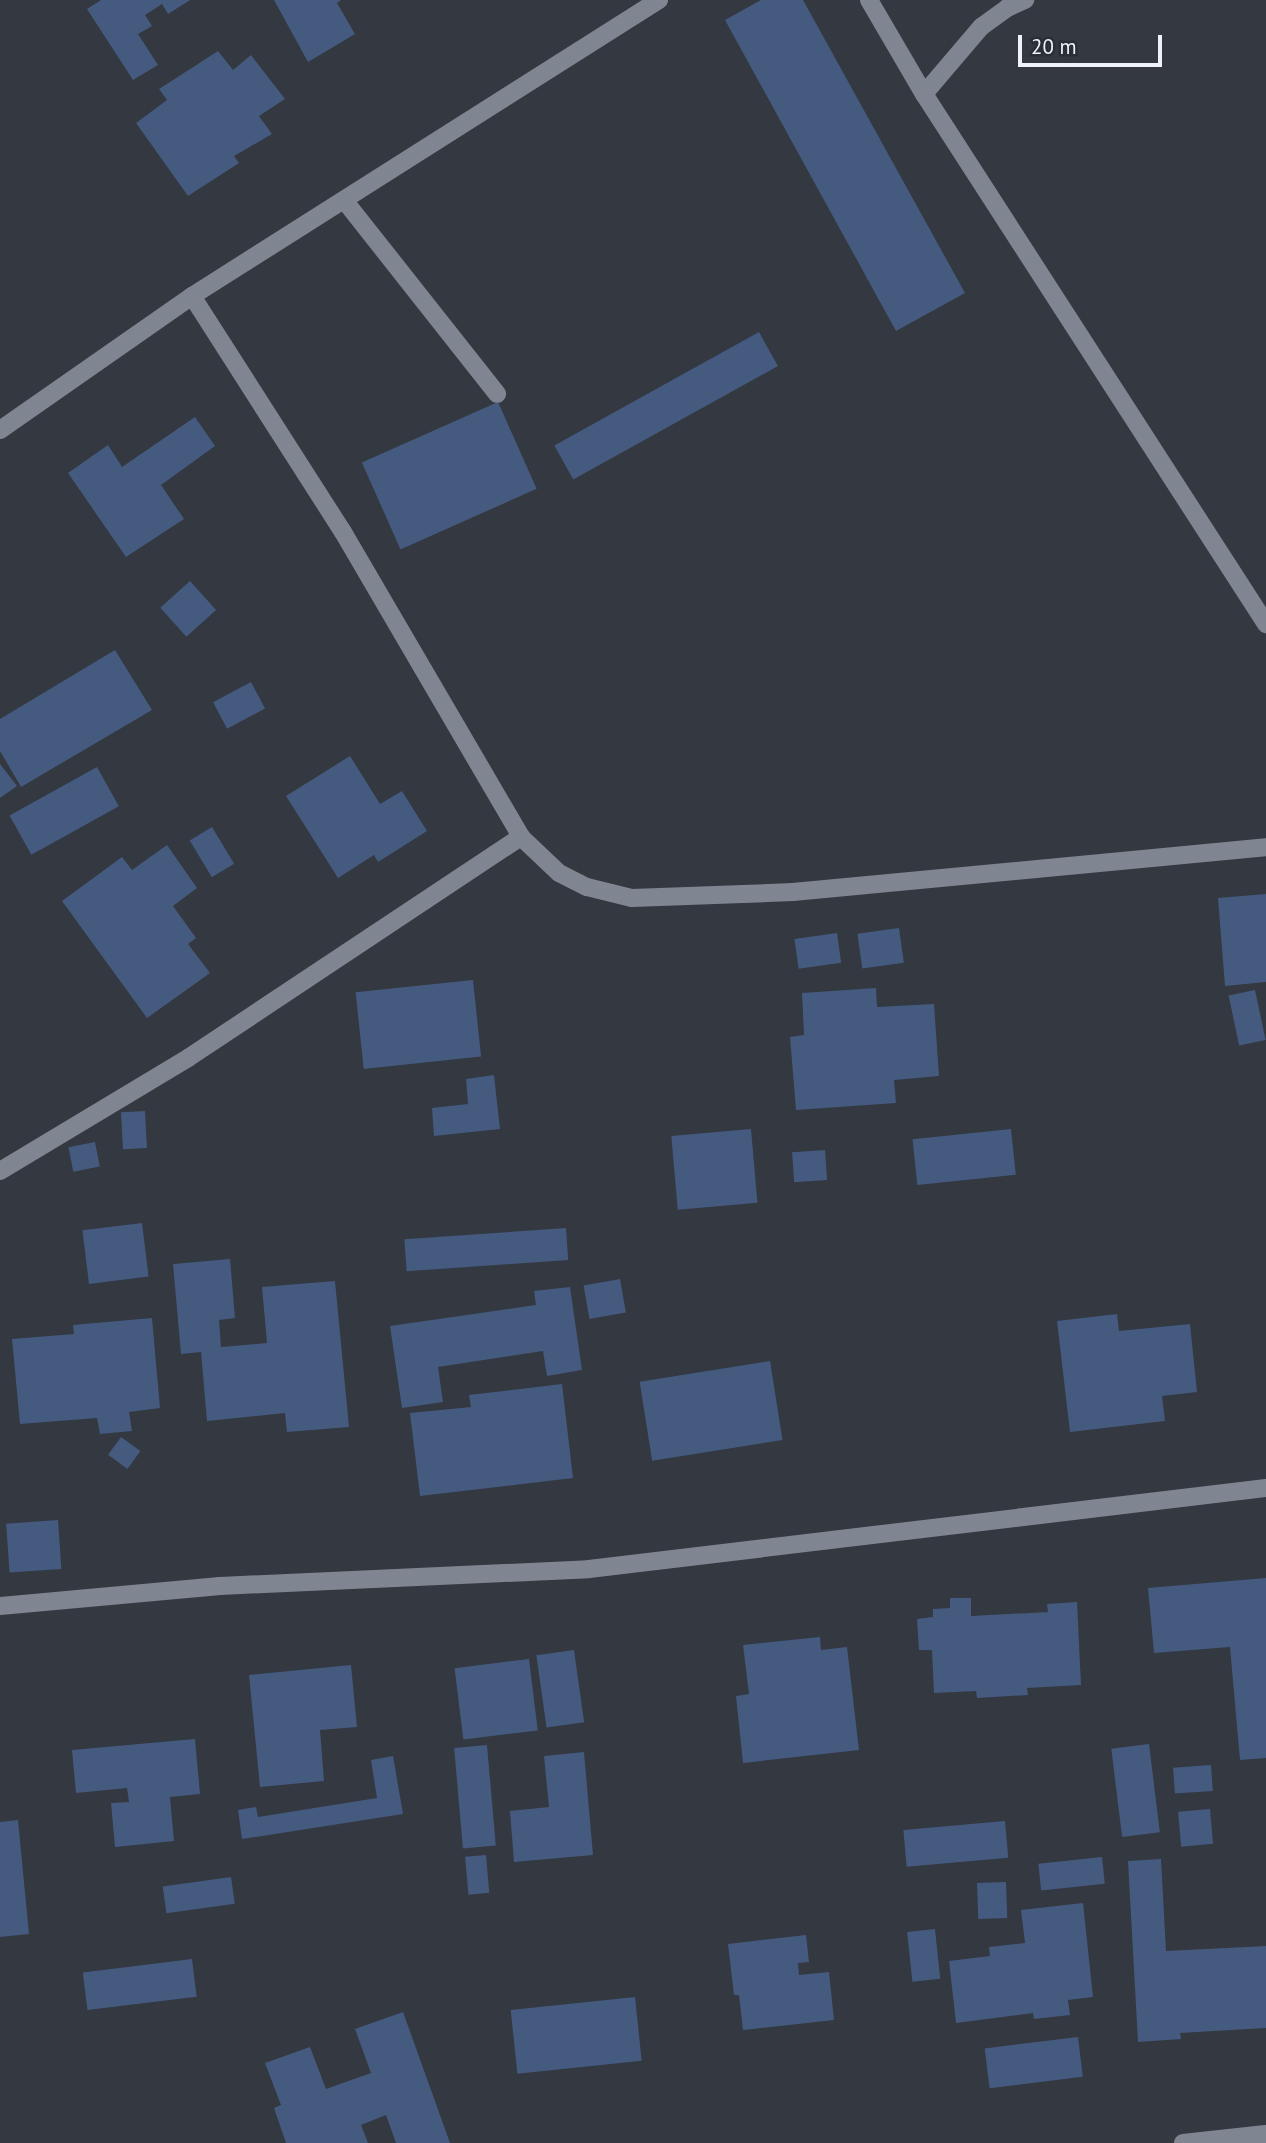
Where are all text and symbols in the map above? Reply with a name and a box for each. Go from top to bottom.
scale bar [1021,21,1164,65]
text: 20 m [1031,33,1077,60]

